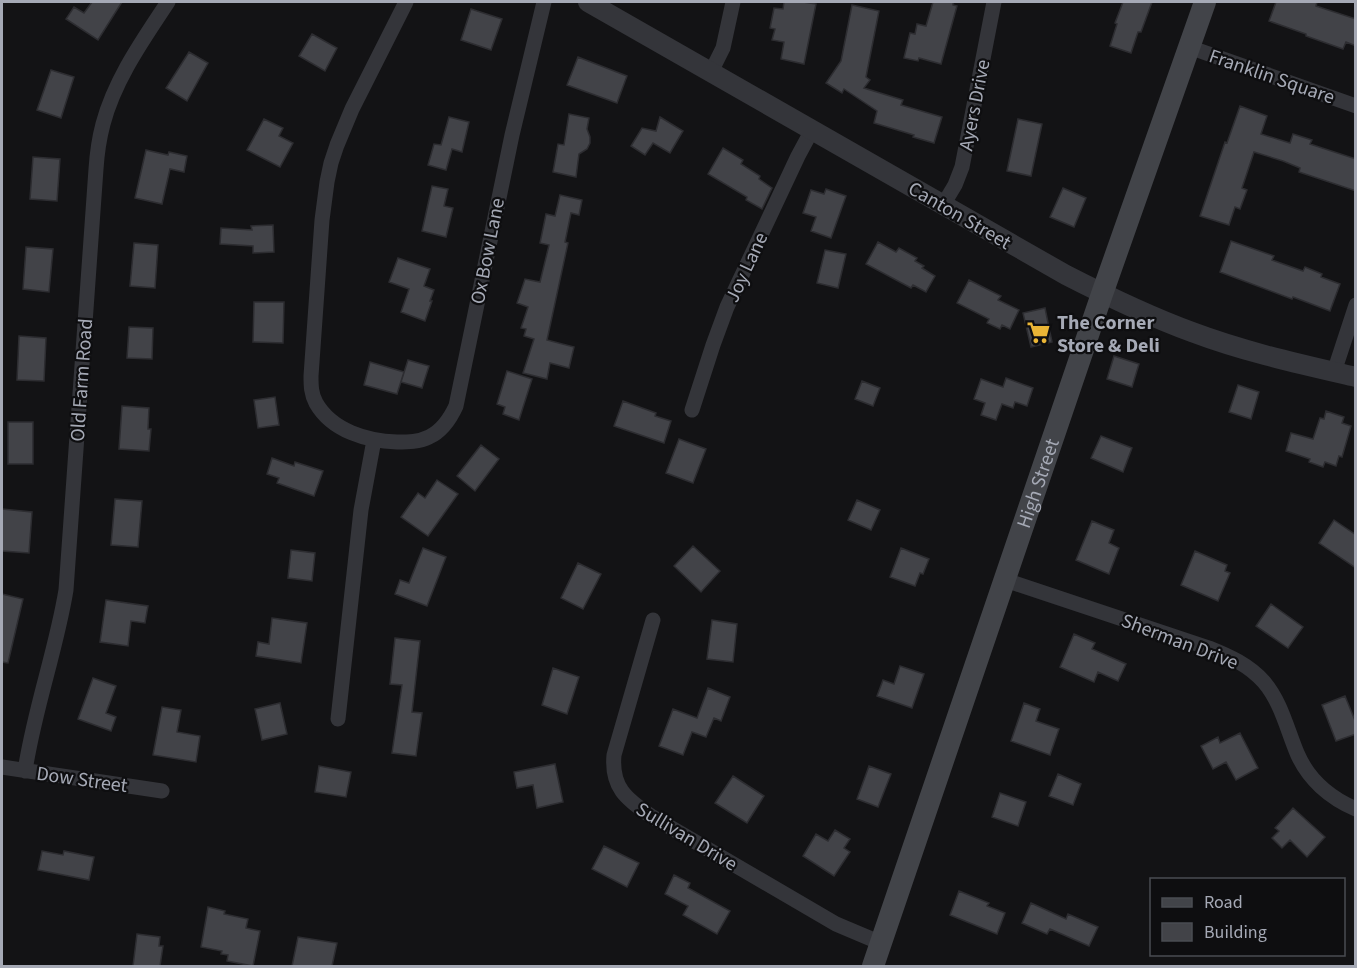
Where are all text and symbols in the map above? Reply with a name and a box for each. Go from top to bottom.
street label: Franklin Square [1205,42,1338,112]
street label: Ayers Drive [952,57,998,153]
street label: Canton Street [903,175,1016,257]
street label: Ox Bow Lane [464,196,512,307]
street label: Joy Lane [719,228,775,307]
place label: The Corner Store & Deli [1057,309,1160,360]
street label: Old Farm Road [64,318,100,443]
supermarket icon: The Corner Store & Deli [1026,320,1052,346]
street label: High Street [1010,435,1067,532]
street label: Sherman Drive [1117,607,1242,677]
street label: Dow Street [35,760,129,800]
street label: Sullivan Drive [630,795,743,878]
legend [1150,878,1345,956]
text: Road [1204,890,1243,915]
text: Building [1204,920,1267,945]

